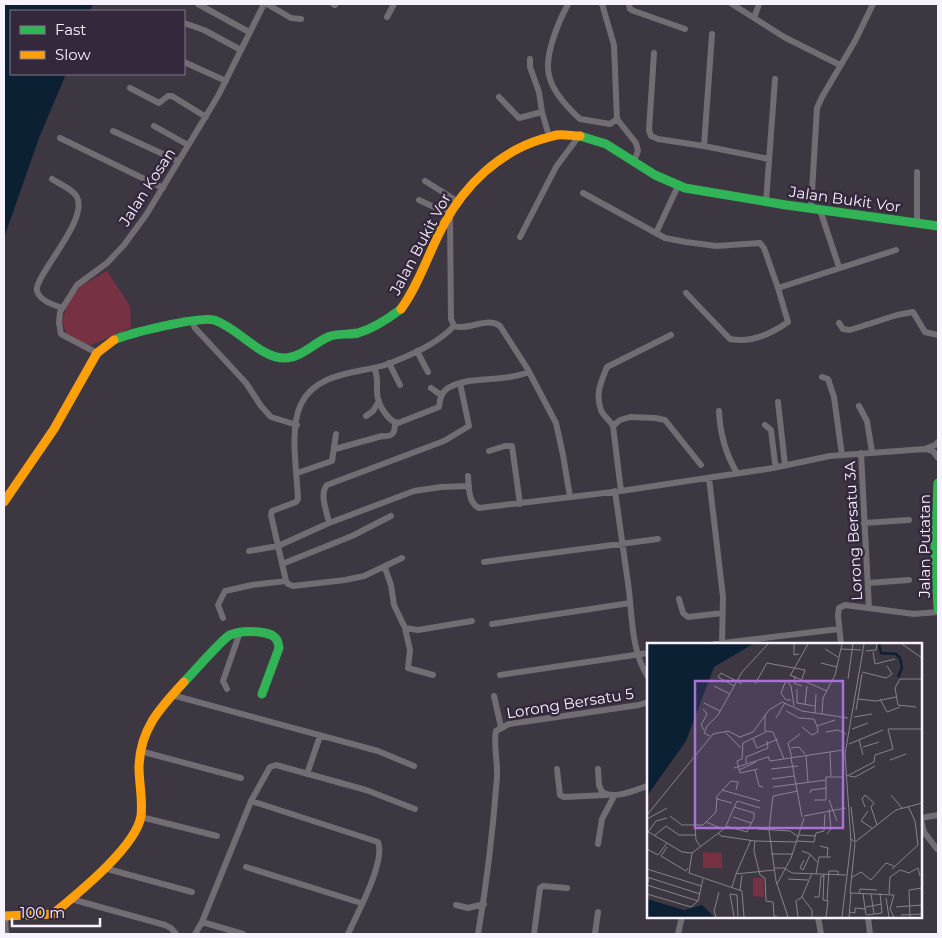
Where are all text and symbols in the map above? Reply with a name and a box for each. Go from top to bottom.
legend [10,10,185,75]
text: Fast [55,20,86,39]
text: Slow [55,45,91,64]
street label: Jalan Kosan [114,144,179,230]
street label: Jalan Bukit Vor [787,182,902,216]
street label: Jalan Bukit Vor [385,190,455,299]
street label: Lorong Bersatu 3A [840,461,866,601]
street label: Jalan Putatan [915,494,934,599]
inset map [647,643,922,918]
street label: Lorong Bersatu 5 [505,684,635,722]
scale bar [12,896,100,928]
text: 100 m [20,903,65,922]

